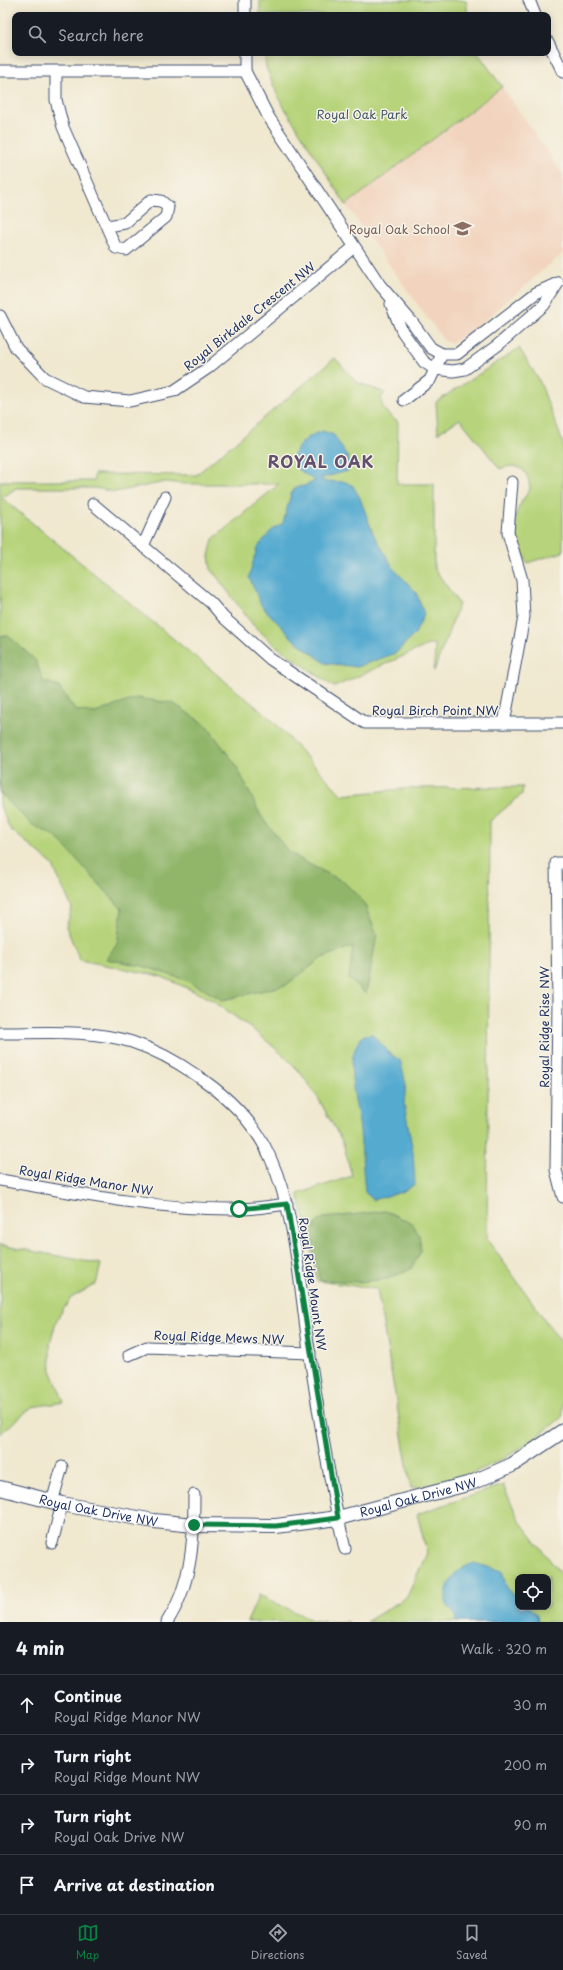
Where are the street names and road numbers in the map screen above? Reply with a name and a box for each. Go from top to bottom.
street label: Royal Birkdale Crescent NW [180,257,318,375]
street label: Royal Birch Point NW [372,701,498,719]
street label: Royal Ridge Rise NW [535,966,553,1088]
street label: Royal Ridge Manor NW [18,1161,155,1200]
street label: Royal Ridge Mount NW [295,1216,331,1352]
street label: Royal Ridge Mews NW [153,1326,285,1348]
street label: Royal Oak Drive NW [357,1473,479,1521]
street label: Royal Oak Drive NW [37,1489,160,1531]

